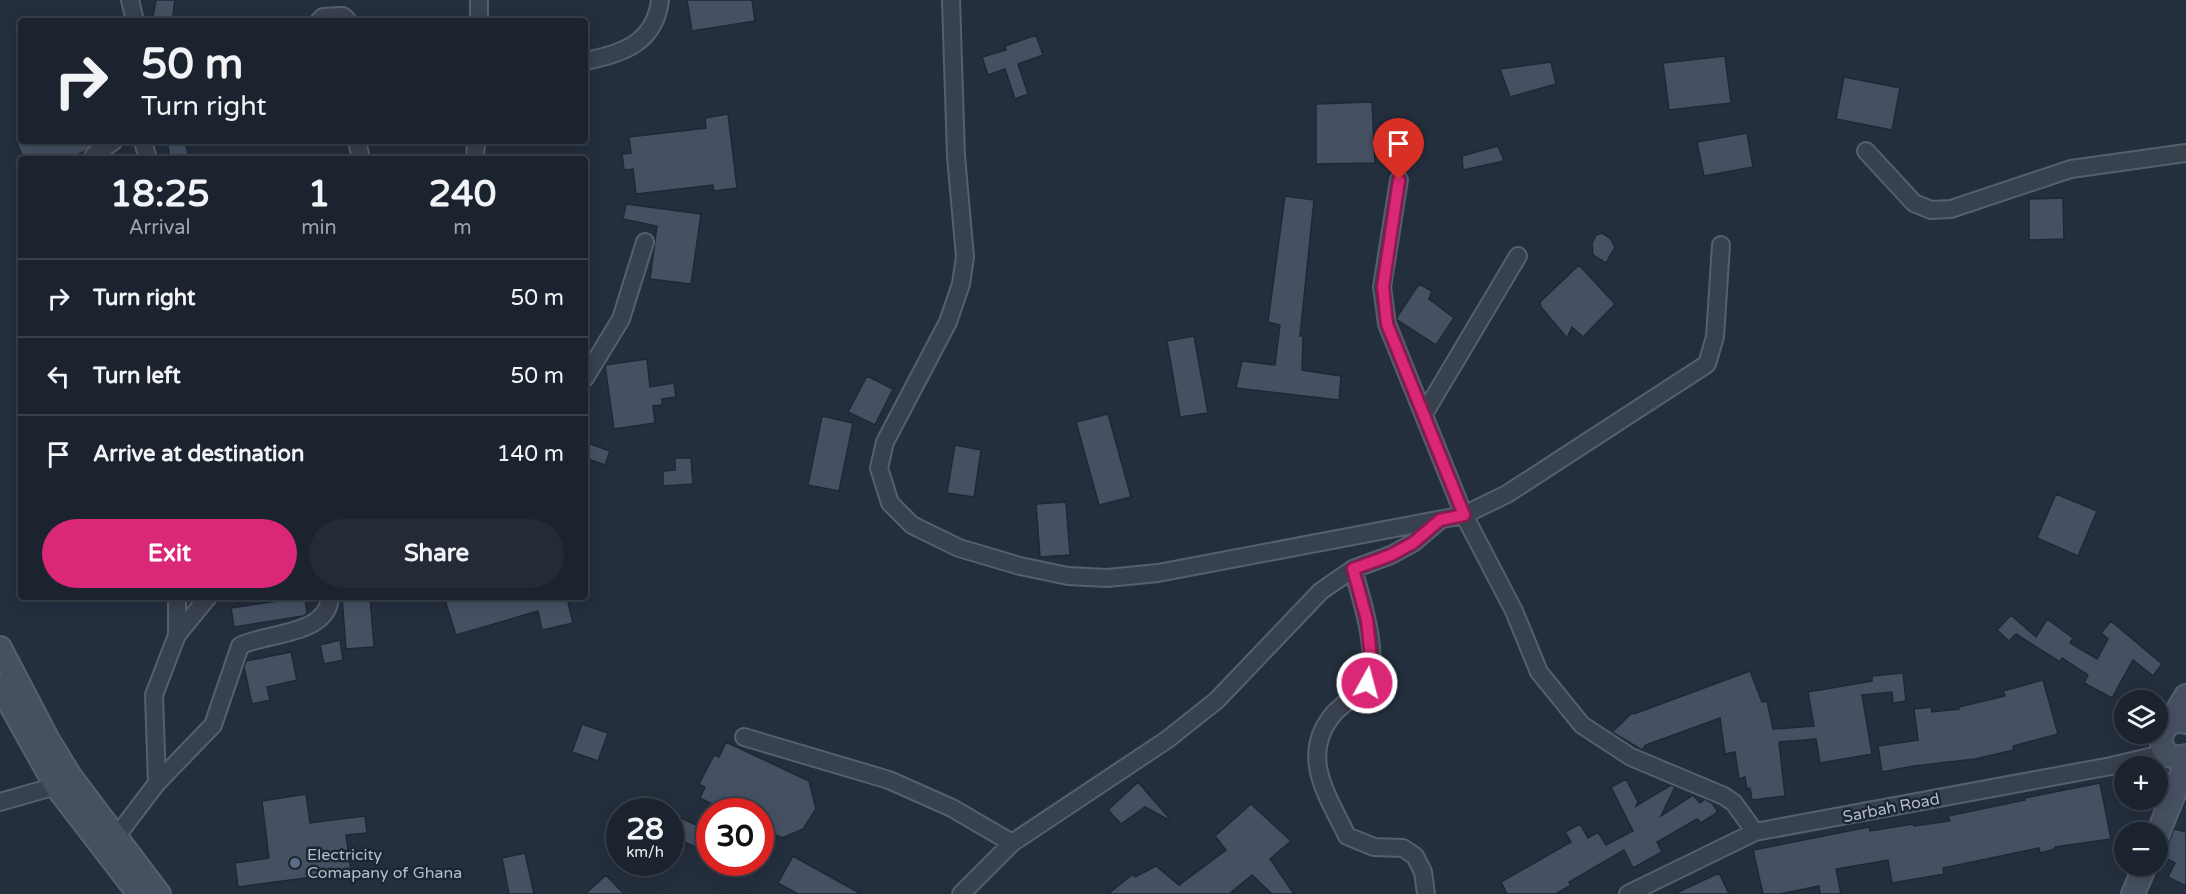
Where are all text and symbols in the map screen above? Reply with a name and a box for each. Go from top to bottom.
text: 50 m [141,39,243,90]
icon: right [42,42,120,120]
text: Turn right [141,90,267,123]
pin [1373,118,1424,180]
icon: arrive [1382,127,1415,160]
text: 18:25 [110,173,210,216]
text: 1 [308,173,330,216]
text: 240 [428,173,496,216]
text: Arrival [129,216,191,240]
text: min [301,216,337,240]
text: m [453,216,472,240]
icon: right [42,282,75,315]
text: Turn right [93,285,195,311]
text: 50 m [510,285,564,311]
icon: left [42,360,75,393]
text: Turn left [93,363,181,389]
text: 50 m [510,363,564,389]
icon: arrive [42,438,75,471]
text: Arrive at destination [93,441,304,467]
text: 140 m [497,441,564,467]
button: Exit [42,519,297,588]
button: Share [309,519,564,588]
position arrow [1335,651,1399,715]
map controls [2114,690,2168,876]
button: layers [2114,690,2168,744]
button: + [2114,756,2168,810]
street label: Sarbah Road [1841,789,1941,827]
speed limit sign: 30 [696,798,774,876]
text: 28 [626,811,664,848]
button: − [2114,822,2168,876]
text: km/h [626,843,664,861]
place label: Electricity Comapany of Ghana [307,845,462,883]
marker: Electricity Comapany of Ghana [288,856,302,870]

